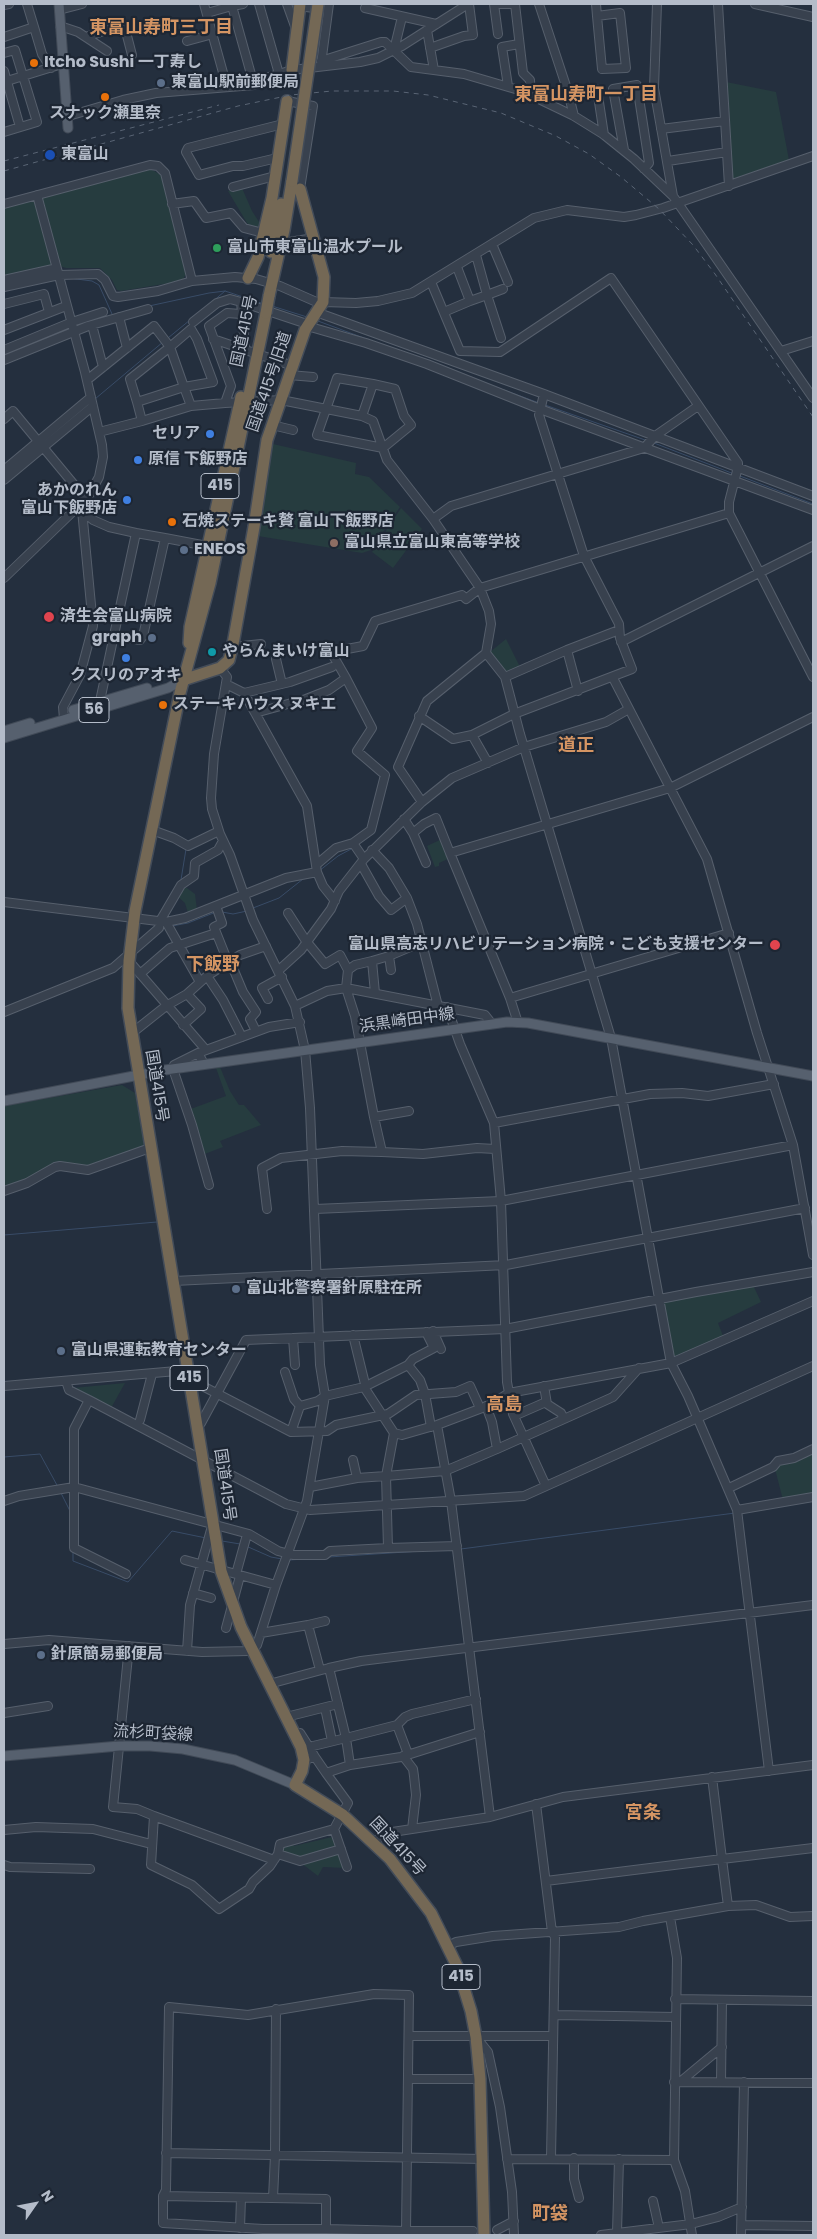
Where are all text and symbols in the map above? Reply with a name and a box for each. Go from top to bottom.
district label: 東富山寿町三丁目 [89,17,233,39]
place label: Itcho Sushi 一丁寿し [44,53,202,73]
marker: Itcho Sushi 一丁寿し [28,57,40,69]
place label: 東富山駅前郵便局 [171,73,299,93]
marker: 東富山駅前郵便局 [155,77,167,89]
district label: 東富山寿町一丁目 [514,84,658,106]
marker: スナック瀬里奈 [99,91,111,103]
place label: スナック瀬里奈 [49,104,161,124]
place label: 東富山 [61,145,109,165]
marker: 東富山 [43,148,57,162]
place label: 富山市東富山温水プール [227,238,403,258]
marker: 富山市東富山温水プール [211,242,223,254]
street label: 国道415号 [228,293,262,369]
street label: 国道415号旧道 [244,329,296,435]
place label: セリア [152,424,200,444]
marker: セリア [204,428,216,440]
place label: 原信 下飯野店 [148,450,247,470]
marker: 原信 下飯野店 [132,454,144,466]
road number: 415 [201,474,239,498]
place label: あかのれん 富山下飯野店 [21,481,117,519]
marker: あかのれん 富山下飯野店 [121,494,133,506]
place label: 石焼ステーキ贅 富山下飯野店 [182,512,393,532]
marker: 石焼ステーキ贅 富山下飯野店 [166,516,178,528]
place label: 富山県立富山東高等学校 [344,533,520,553]
marker: 富山県立富山東高等学校 [328,537,340,549]
place label: ENEOS [194,540,246,560]
marker: ENEOS [178,544,190,556]
place label: 済生会富山病院 [60,607,172,627]
marker: 済生会富山病院 [42,610,56,624]
place label: graph [92,628,142,648]
marker: graph [146,632,158,644]
place label: やらんまいけ富山 [222,642,350,662]
marker: やらんまいけ富山 [206,646,218,658]
marker: クスリのアオキ [120,652,132,664]
place label: クスリのアオキ [70,666,182,686]
place label: ステーキハウス ヌキエ [173,695,336,715]
road number: 56 [79,698,109,722]
marker: ステーキハウス ヌキエ [157,699,169,711]
district label: 道正 [558,735,594,757]
place label: 富山県高志リハビリテーション病院・こども支援センター [348,935,764,955]
marker: 富山県高志リハビリテーション病院・こども支援センター [768,938,782,952]
district label: 下飯野 [186,954,240,976]
street label: 浜黒崎田中線 [358,1005,456,1037]
street label: 国道415号 [141,1048,171,1124]
place label: 富山北警察署針原駐在所 [246,1279,422,1299]
marker: 富山北警察署針原駐在所 [230,1283,242,1295]
place label: 富山県運転教育センター [71,1341,247,1361]
marker: 富山県運転教育センター [55,1345,67,1357]
road number: 415 [170,1366,208,1390]
district label: 高島 [486,1394,522,1416]
street label: 国道415号 [209,1447,239,1523]
place label: 針原簡易郵便局 [51,1645,163,1665]
marker: 針原簡易郵便局 [35,1649,47,1661]
street label: 流杉町袋線 [113,1722,193,1746]
district label: 宮条 [625,1802,661,1824]
street label: 国道415号 [365,1814,429,1880]
road number: 415 [442,1964,480,1990]
north arrow [10,2179,60,2229]
text: N [36,2186,59,2206]
district label: 町袋 [532,2203,568,2225]

